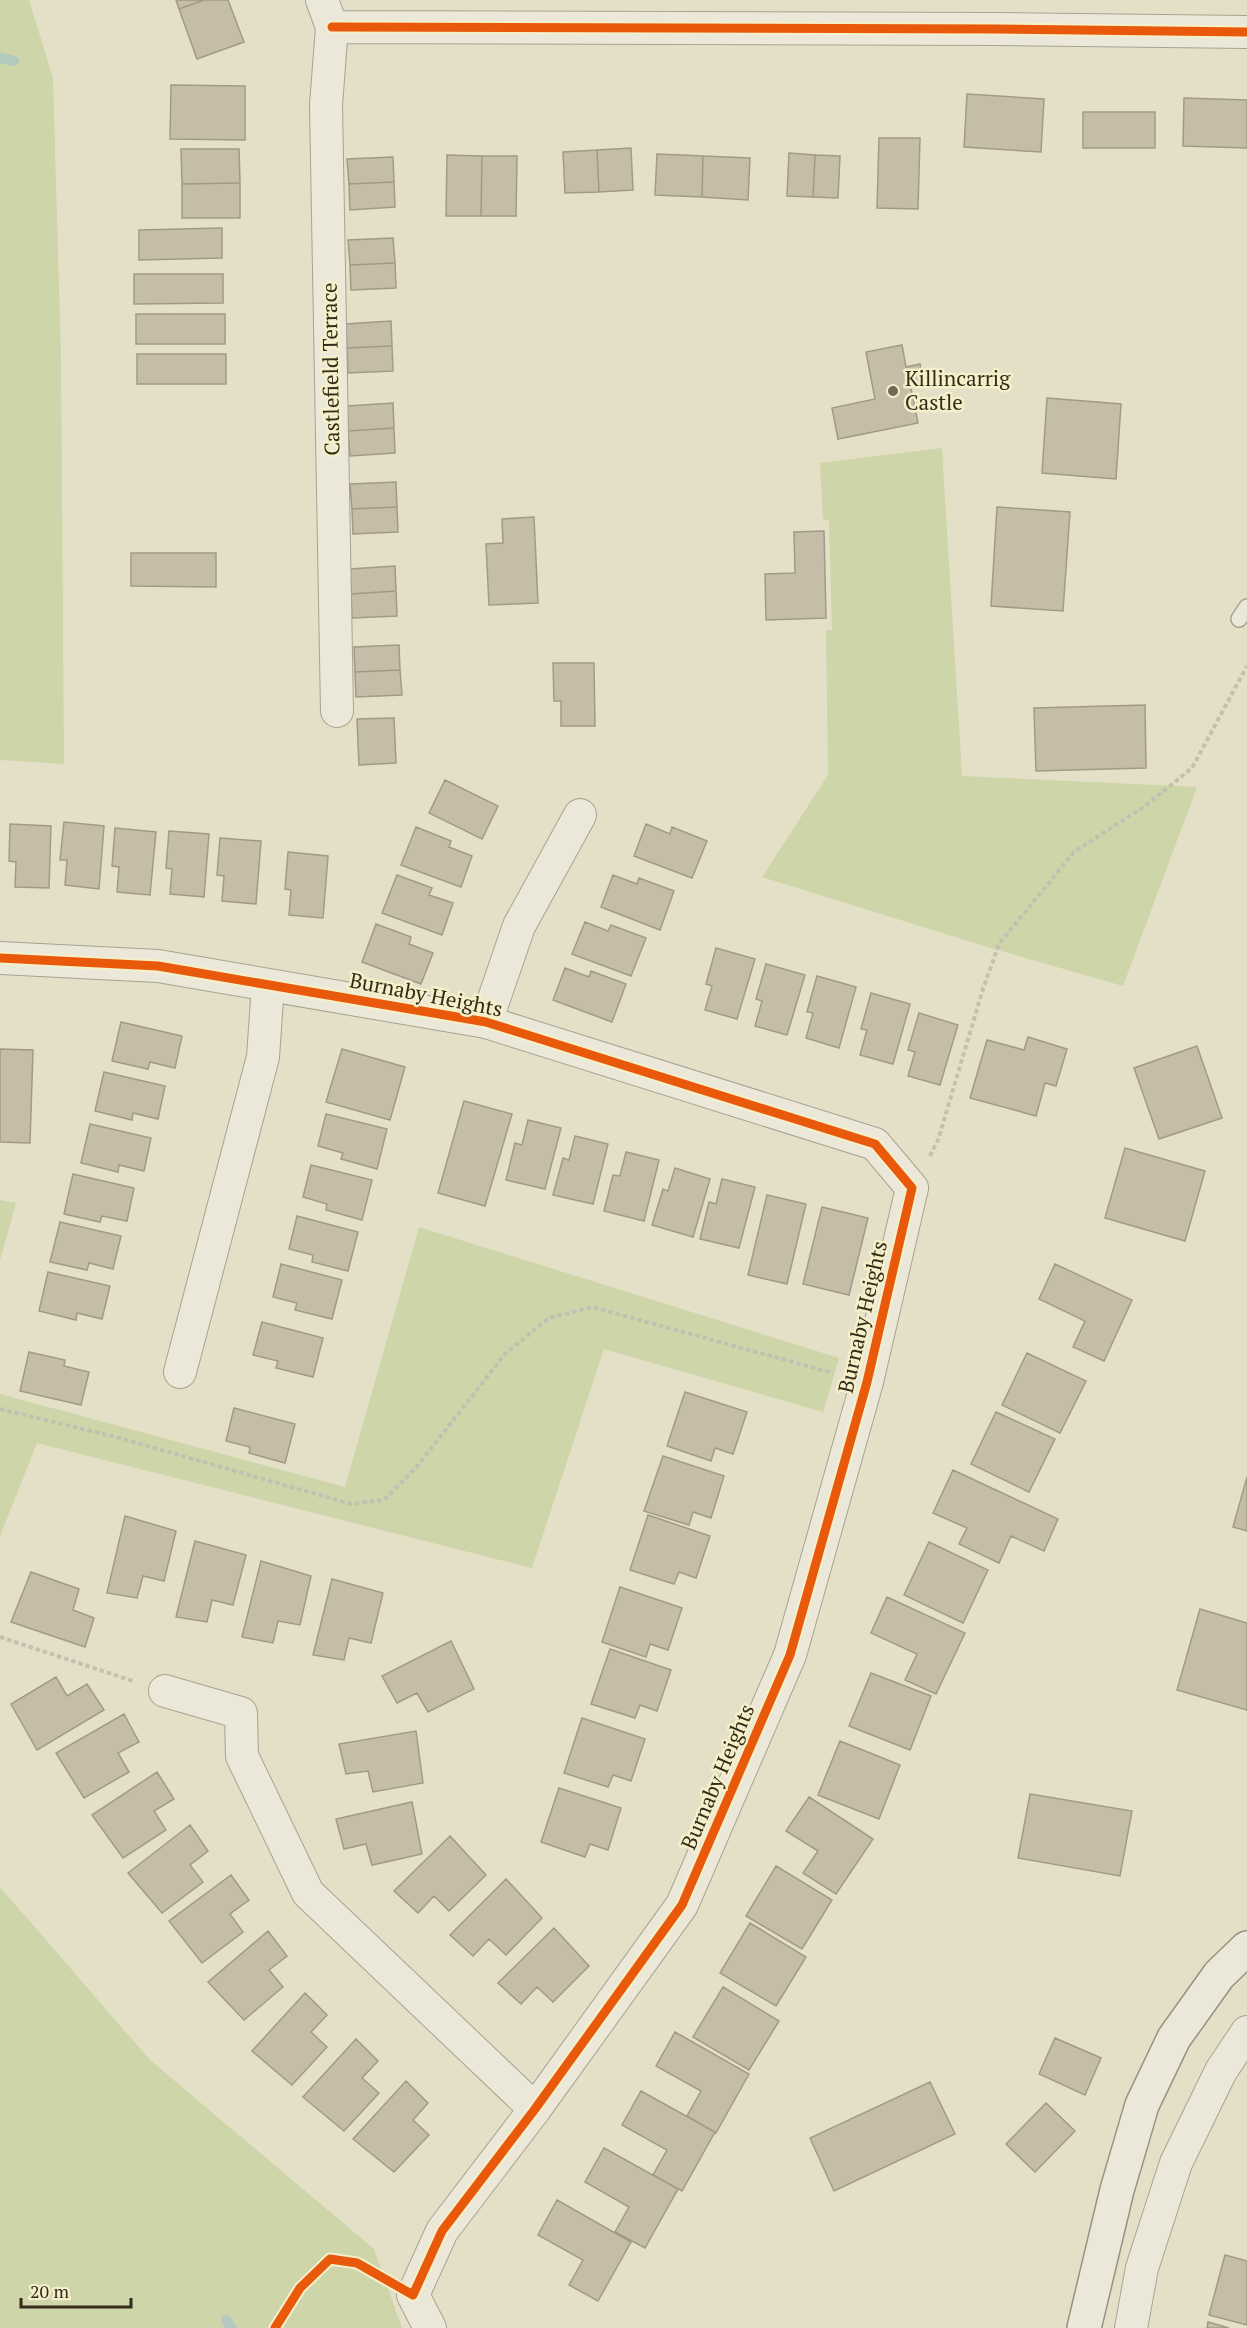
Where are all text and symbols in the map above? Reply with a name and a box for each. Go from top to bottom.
street label: Castlefield Terrace [314,282,346,456]
place label: Killincarrig Castle [905,364,1011,416]
marker: Killincarrig Castle [886,384,900,398]
street label: Burnaby Heights [347,965,505,1023]
street label: Burnaby Heights [831,1238,893,1396]
street label: Burnaby Heights [674,1700,760,1854]
scale bar [21,2271,130,2309]
text: 20 m [30,2279,70,2303]

